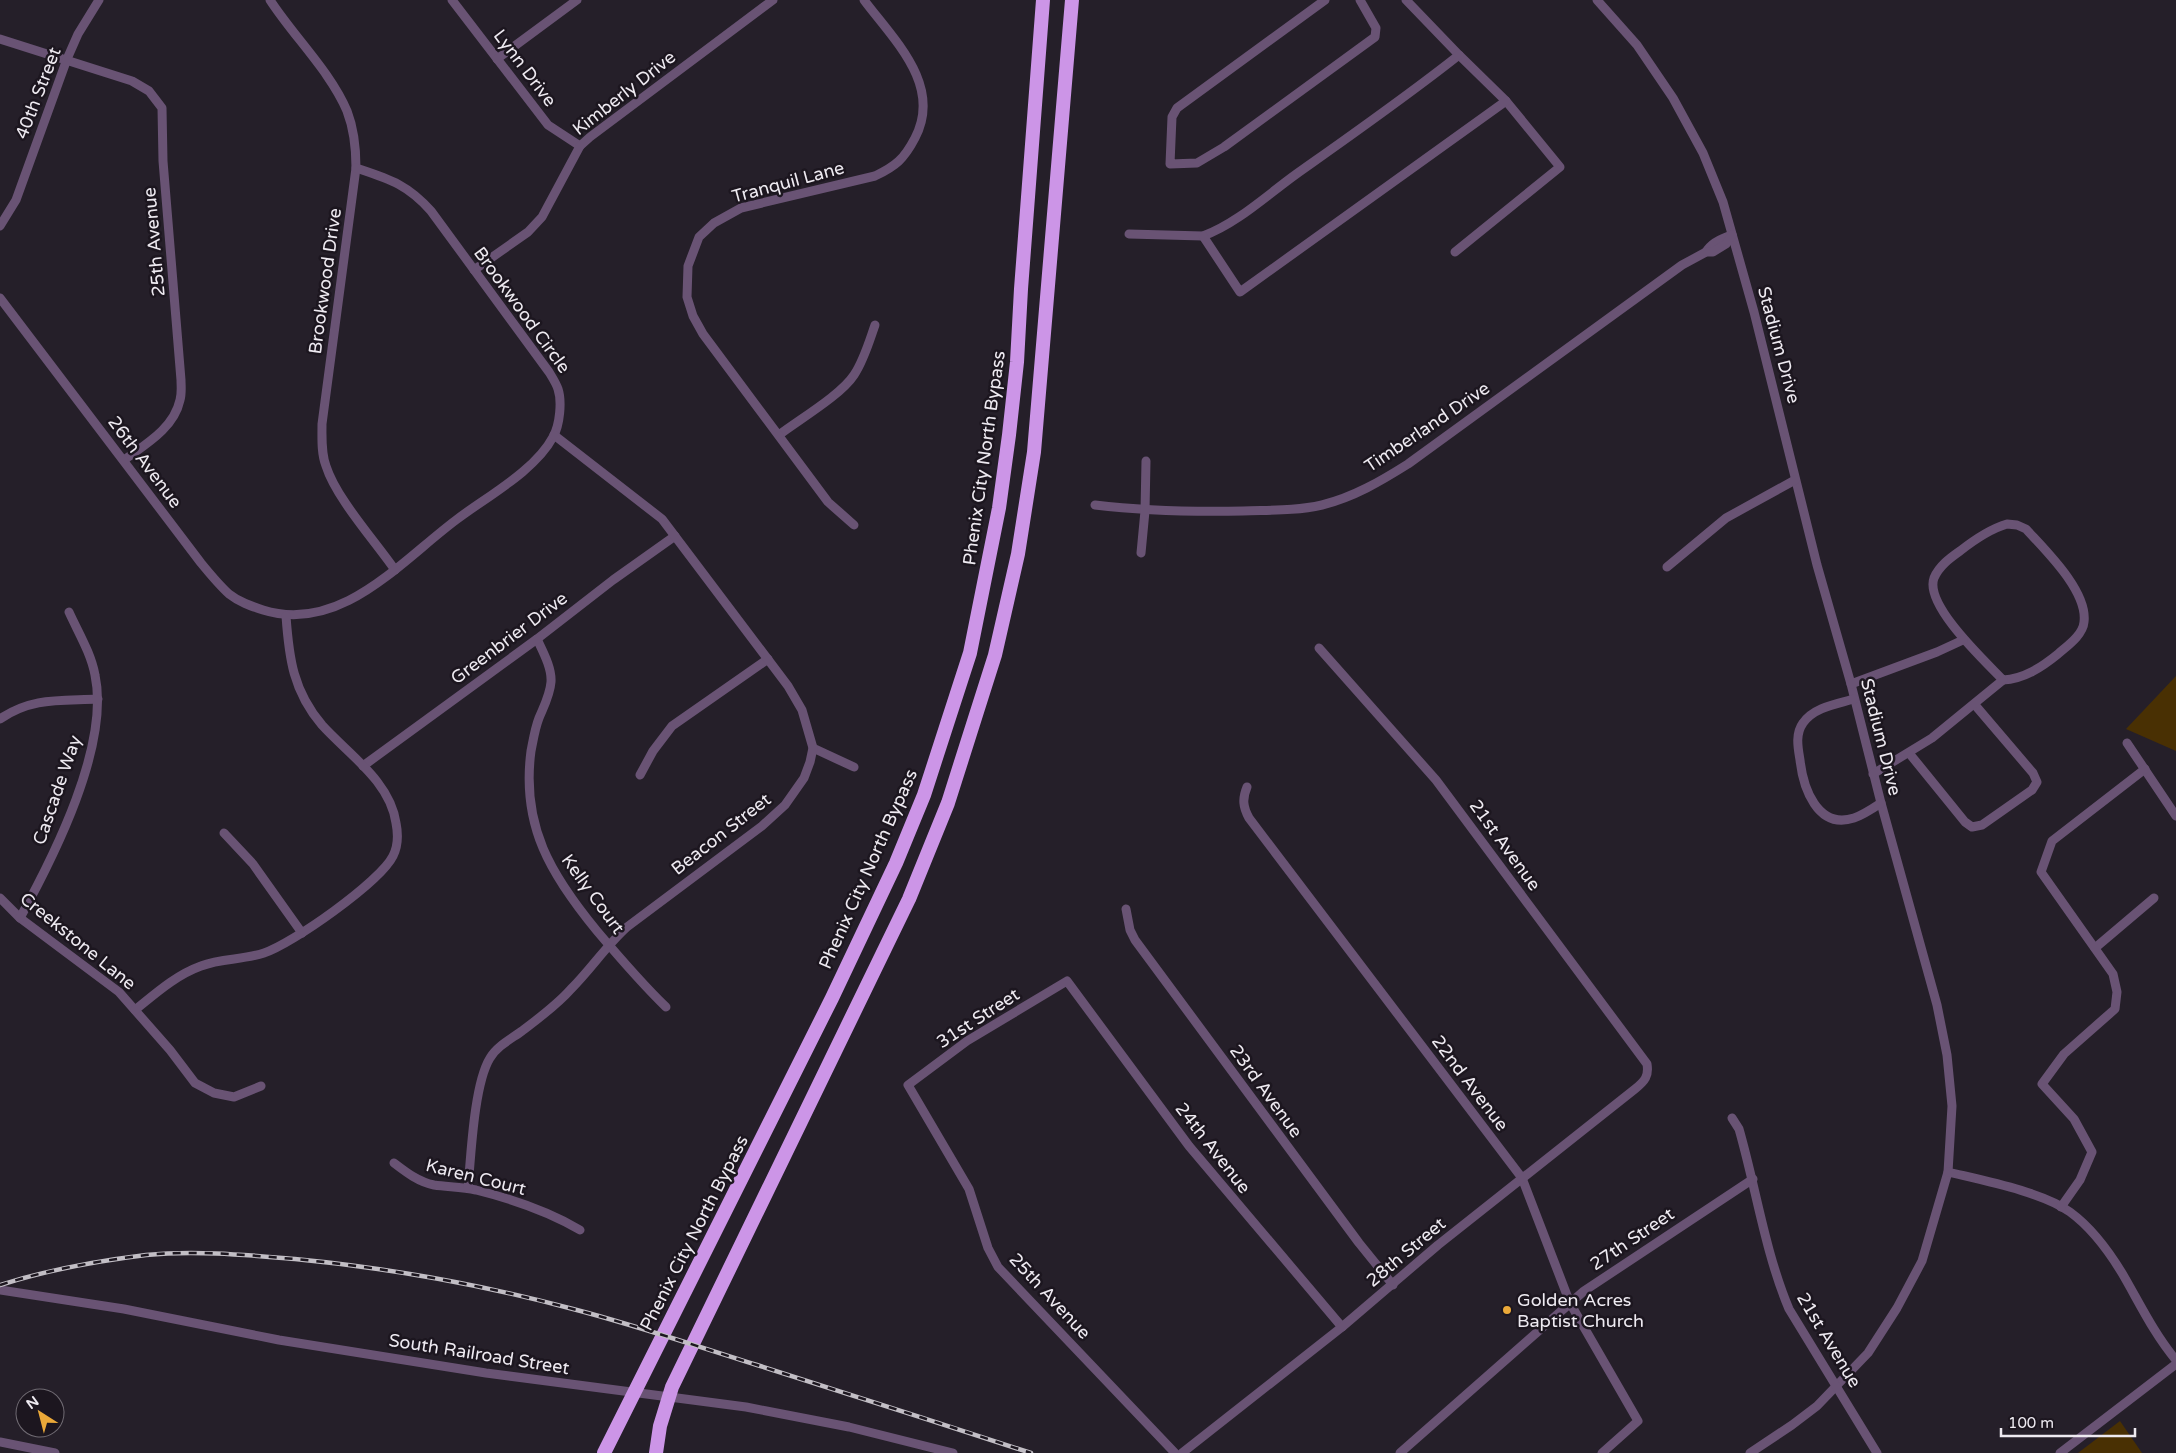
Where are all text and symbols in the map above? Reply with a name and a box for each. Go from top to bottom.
street label: Lynn Drive [489,25,561,111]
street label: 40th Street [10,44,66,142]
street label: Kimberly Drive [568,46,680,140]
street label: Tranquil Lane [729,156,847,208]
street label: 25th Avenue [138,186,170,298]
street label: Brookwood Drive [304,207,346,355]
street label: Brookwood Circle [469,243,575,377]
street label: Stadium Drive [1753,284,1805,406]
street label: Phenix City North Bypass [958,349,1010,567]
street label: Timberland Drive [1360,377,1494,477]
street label: 26th Avenue [103,412,187,512]
street label: Greenbrier Drive [446,587,572,689]
street label: Stadium Drive [1856,676,1906,798]
street label: Cascade Way [28,732,86,848]
street label: Phenix City North Bypass [814,766,922,972]
street label: Beacon Street [667,788,775,880]
street label: 21st Avenue [1465,795,1545,895]
street label: Kelly Court [557,850,629,938]
street label: Creekstone Lane [16,888,140,994]
street label: 31st Street [933,983,1024,1053]
street label: 22nd Avenue [1427,1031,1513,1135]
street label: 23rd Avenue [1225,1040,1307,1142]
street label: 24th Avenue [1171,1098,1255,1198]
street label: Phenix City North Bypass [635,1132,753,1334]
street label: Karen Court [424,1154,529,1200]
street label: 27th Street [1586,1203,1678,1275]
street label: 28th Street [1362,1212,1450,1291]
street label: 25th Avenue [1005,1248,1095,1344]
street label: 21st Avenue [1792,1288,1866,1392]
place label: Golden Acres Baptist Church [1517,1289,1644,1332]
marker: Golden Acres Baptist Church [1501,1304,1513,1316]
street label: South Railroad Street [387,1329,571,1379]
north arrow [15,1388,65,1438]
text: N [23,1393,42,1413]
scale bar [2001,1406,2135,1438]
text: 100 m [2008,1414,2054,1432]

